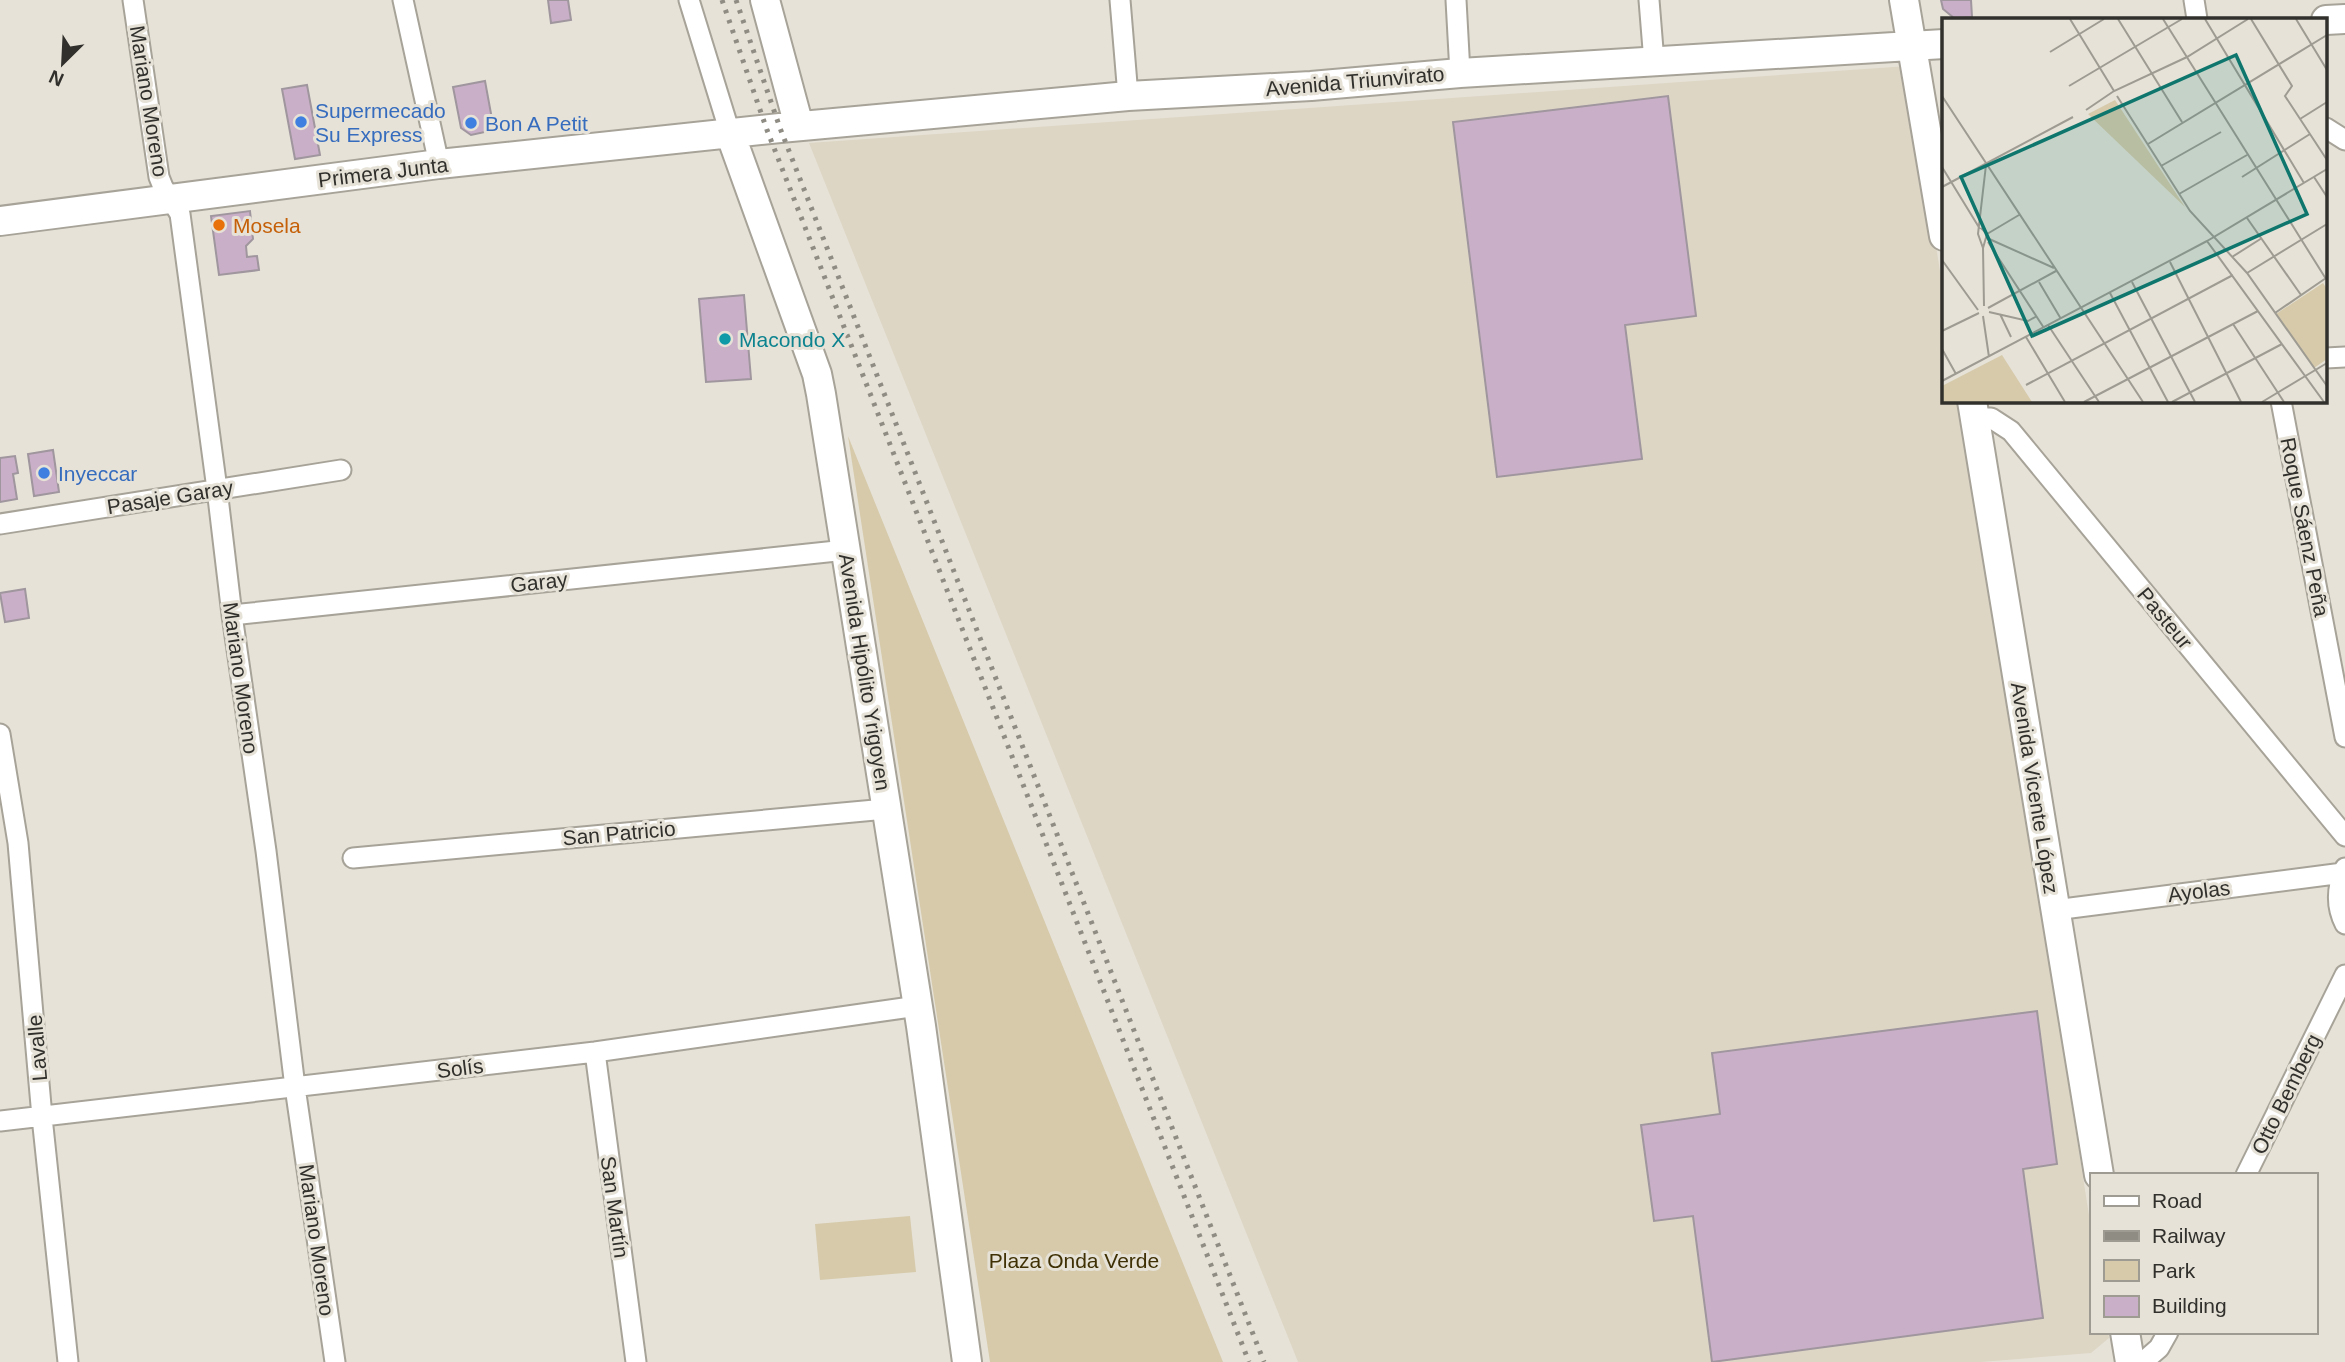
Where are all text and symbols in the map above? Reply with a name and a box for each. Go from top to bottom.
inset map [1942,18,2328,402]
street label: Mariano Moreno [126,24,172,178]
north arrow [28,28,98,98]
street label: Avenida Triunvirato [1265,62,1445,100]
text: N [46,66,67,90]
place label: Supermecado Su Express [315,99,446,146]
place label: Bon A Petit [485,112,588,135]
marker: Supermecado Su Express [293,114,309,130]
marker: Bon A Petit [463,115,479,131]
street label: Primera Junta [317,153,450,191]
place label: Mosela [233,214,301,237]
marker: Mosela [211,217,227,233]
place label: Macondo X [739,328,845,351]
marker: Macondo X [717,331,733,347]
street label: Roque Sáenz Peña [2276,435,2334,619]
place label: Inyeccar [58,462,137,485]
marker: Inyeccar [36,465,52,481]
street label: Pasaje Garay [105,476,235,518]
street label: Avenida Hipólito Yrigoyen [835,552,895,792]
street label: Garay [509,568,569,596]
street label: Pasteur [2133,583,2197,653]
street label: Mariano Moreno [219,601,263,755]
street label: Avenida Vicente López [2007,680,2063,896]
street label: San Patricio [562,817,676,849]
street label: Ayolas [2167,876,2231,906]
street label: Lavalle [23,1014,51,1082]
street label: Otto Bemberg [2247,1030,2325,1158]
street label: Solís [435,1054,485,1082]
street label: San Martín [596,1155,634,1259]
street label: Mariano Moreno [295,1163,339,1317]
legend [2090,1173,2317,1334]
text: Road [2152,1189,2202,1212]
text: Railway [2152,1224,2226,1247]
park label: Plaza Onda Verde [989,1249,1159,1272]
text: Park [2152,1259,2196,1282]
text: Building [2152,1294,2227,1317]

